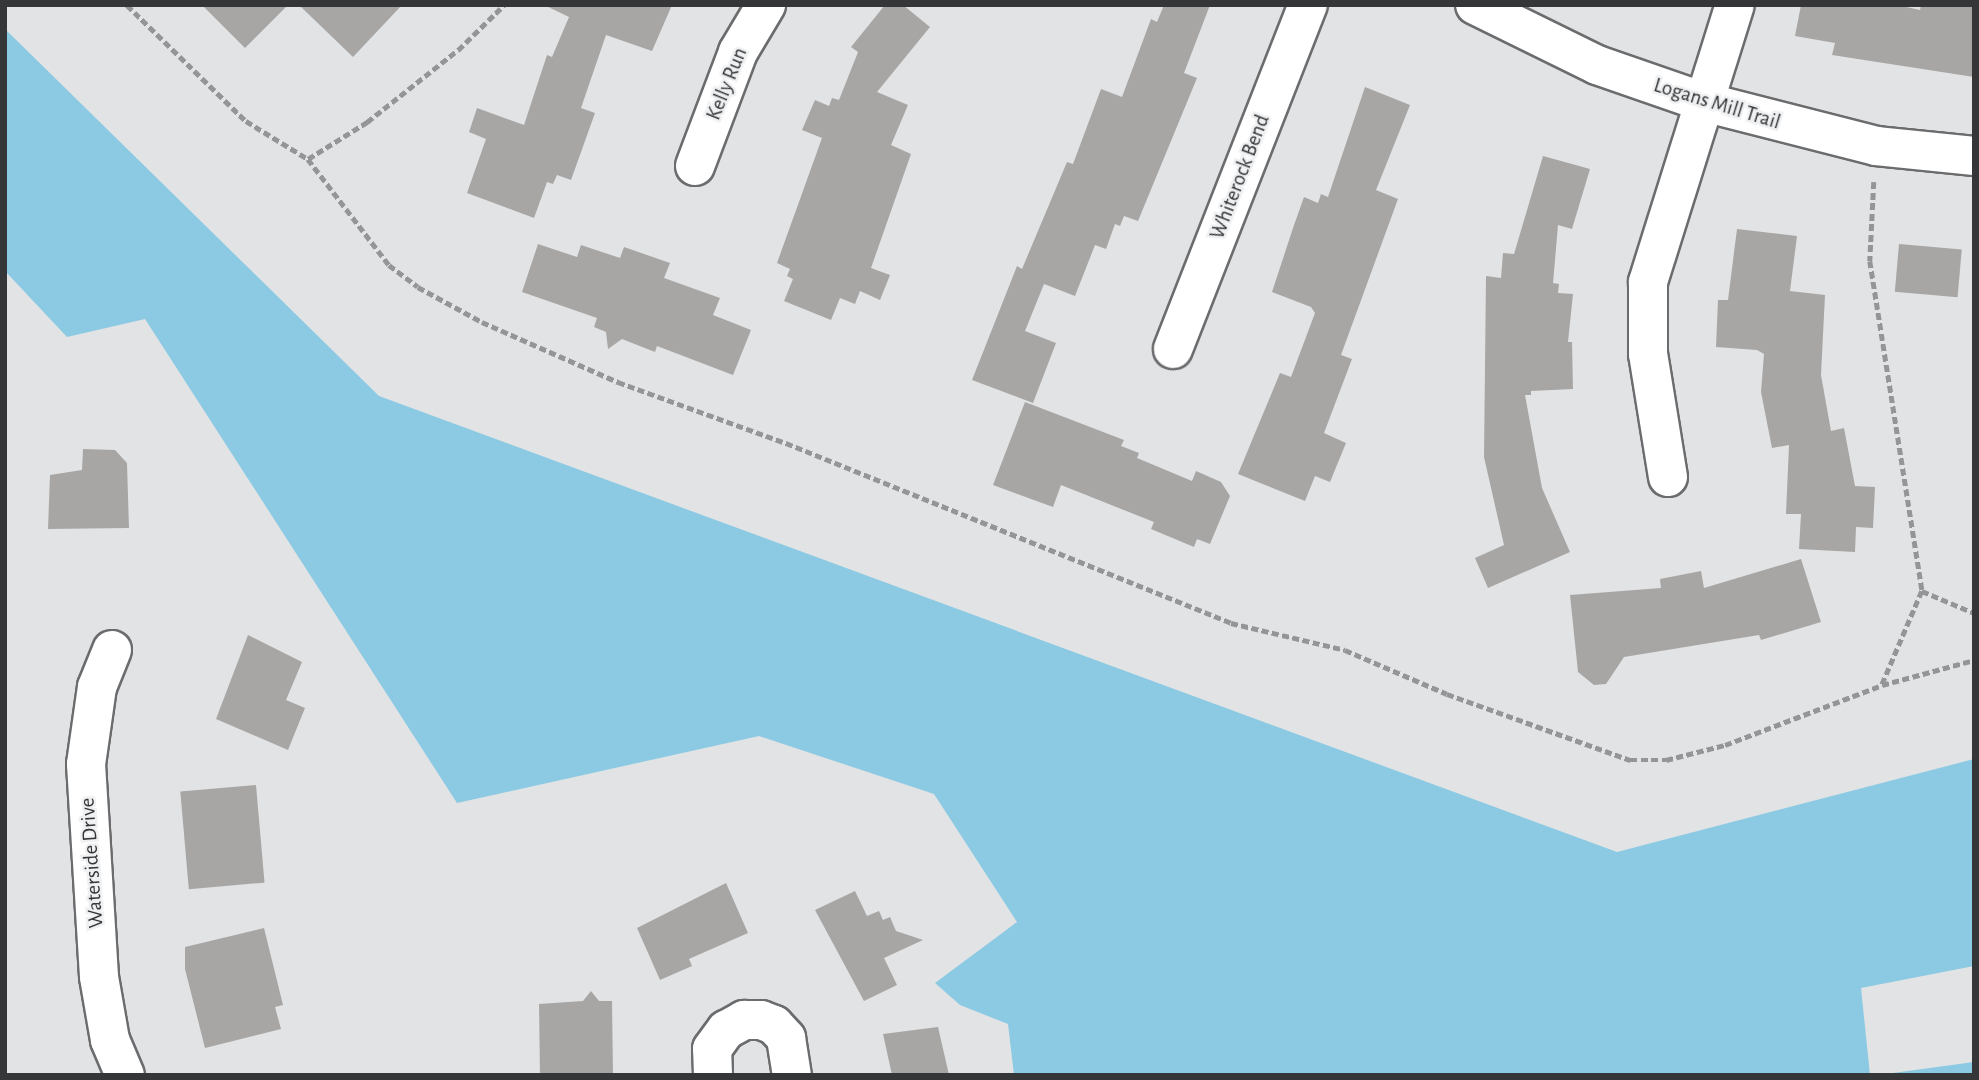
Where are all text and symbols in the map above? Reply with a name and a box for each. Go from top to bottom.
street label: Kelly Run [701,44,753,124]
street label: Logans Mill Trail [1651,73,1783,135]
street label: Whiterock Bend [1205,111,1275,243]
street label: Waterside Drive [75,797,109,929]

